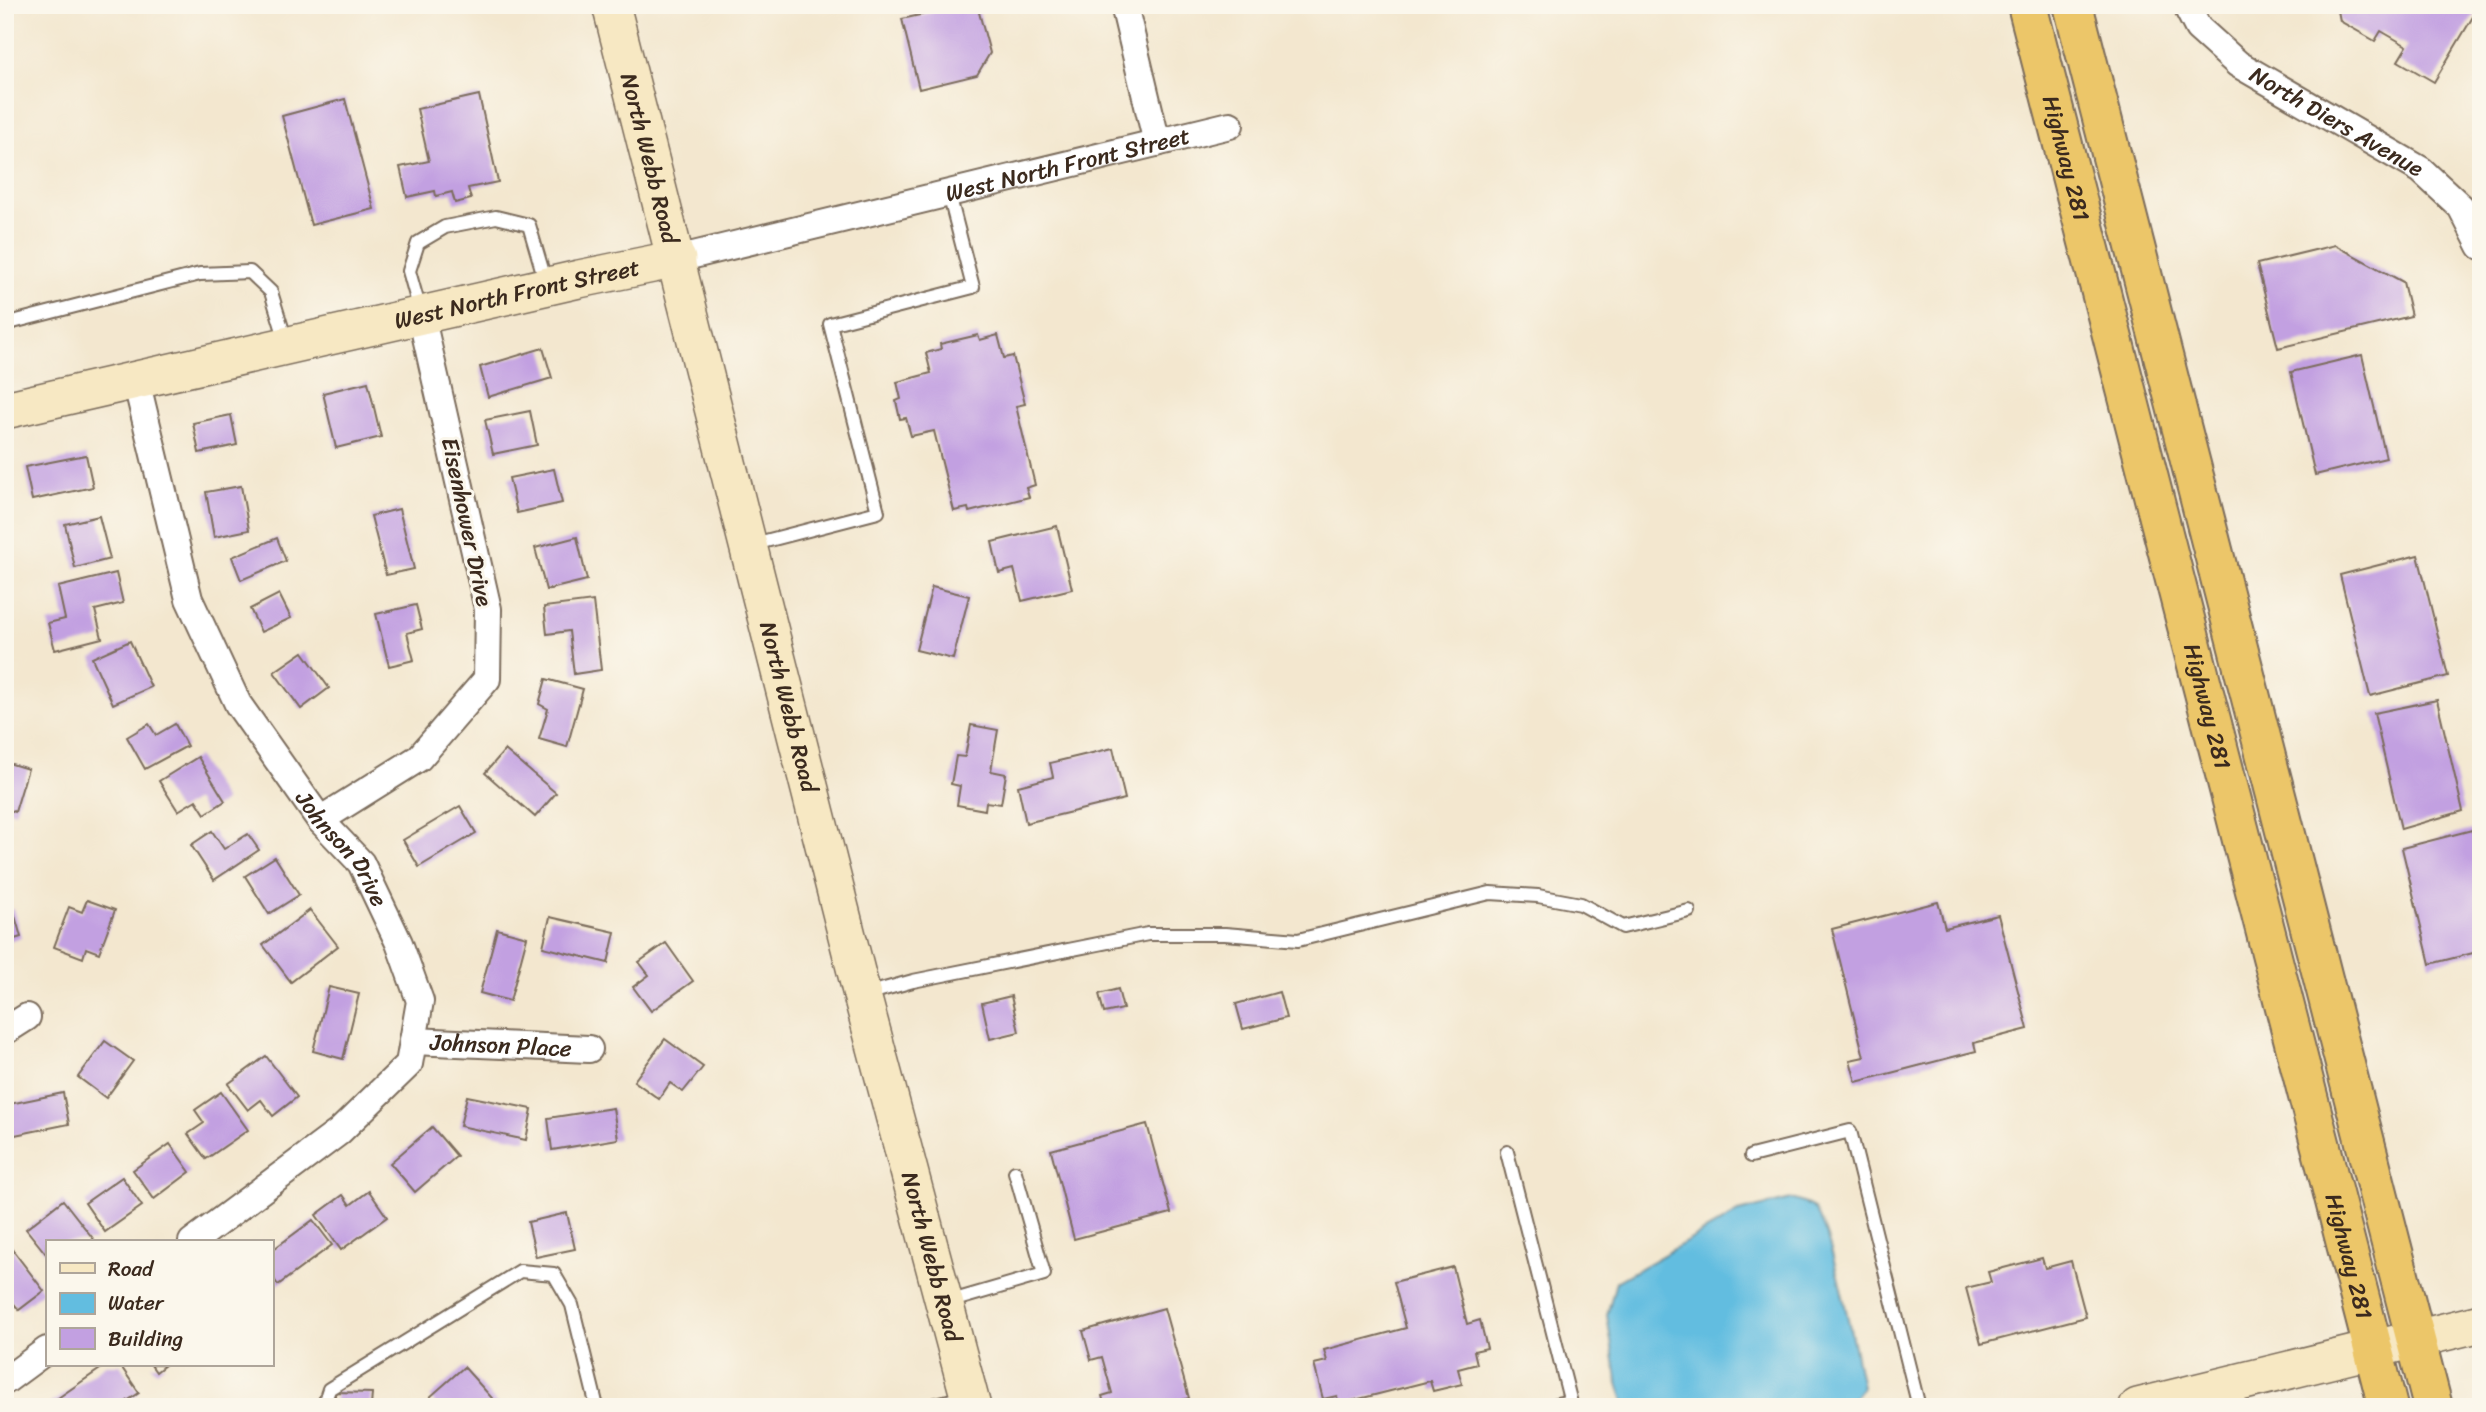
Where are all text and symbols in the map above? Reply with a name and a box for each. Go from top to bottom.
street label: North Diers Avenue [2242,54,2432,188]
street label: North Webb Road [608,68,692,250]
street label: Highway 281 [2030,91,2102,226]
street label: West North Front Street [941,115,1194,214]
street label: West North Front Street [390,247,643,341]
street label: Eisenhower Drive [429,434,505,610]
street label: North Webb Road [748,617,831,798]
street label: Highway 281 [2172,639,2243,774]
street label: Johnson Drive [284,781,400,914]
street label: Johnson Place [428,1021,573,1069]
street label: North Webb Road [889,1167,975,1348]
street label: Highway 281 [2313,1189,2385,1324]
legend [46,1240,273,1366]
text: Road [108,1250,155,1288]
text: Water [108,1284,165,1322]
text: Building [108,1320,184,1358]

